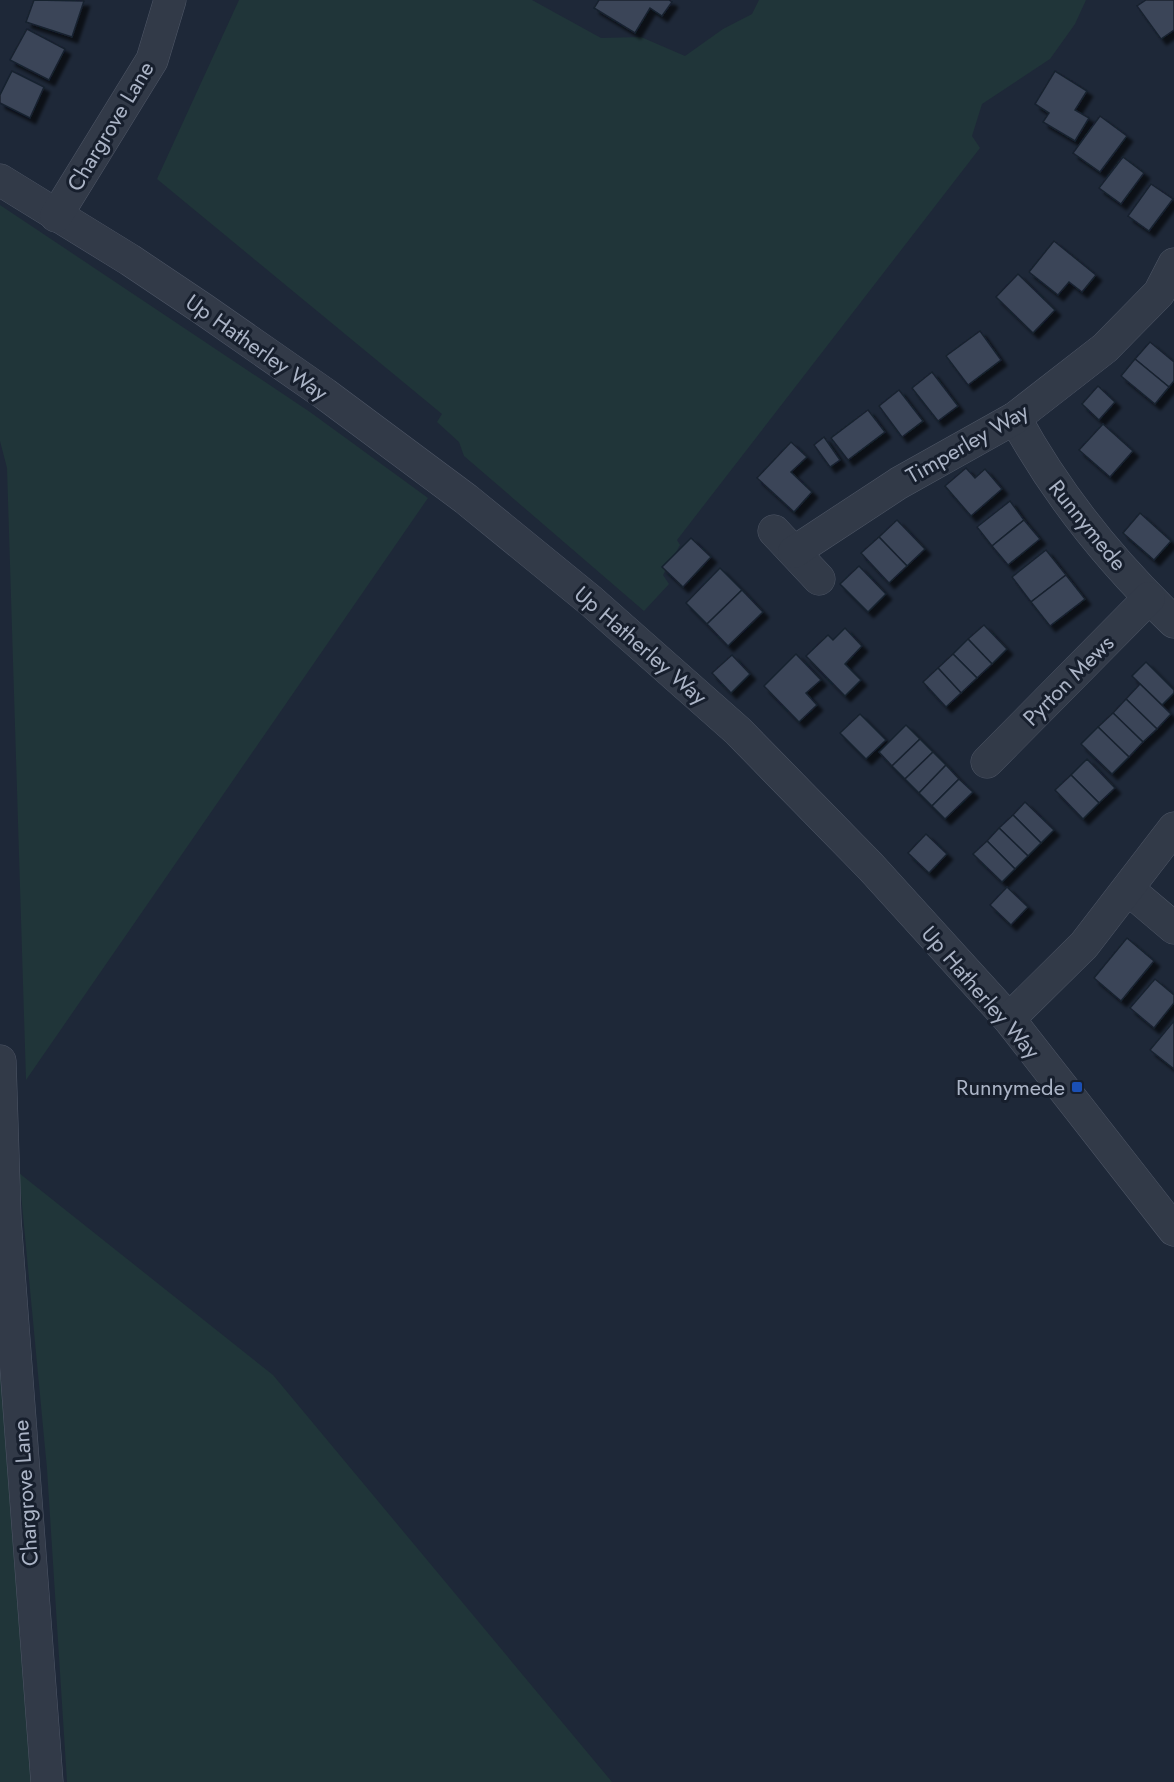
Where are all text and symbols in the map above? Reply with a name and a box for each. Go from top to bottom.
street label: Chargrove Lane [59,55,161,197]
street label: Up Hatherley Way [179,286,335,408]
street label: Timperley Way [900,395,1034,491]
street label: Runnymede [1041,473,1135,577]
street label: Up Hatherley Way [567,578,715,712]
street label: Pyrton Mews [1015,627,1121,733]
street label: Up Hatherley Way [914,918,1048,1066]
place label: Runnymede [956,1071,1065,1103]
marker: Runnymede [1070,1080,1084,1094]
street label: Chargrove Lane [4,1419,46,1567]

